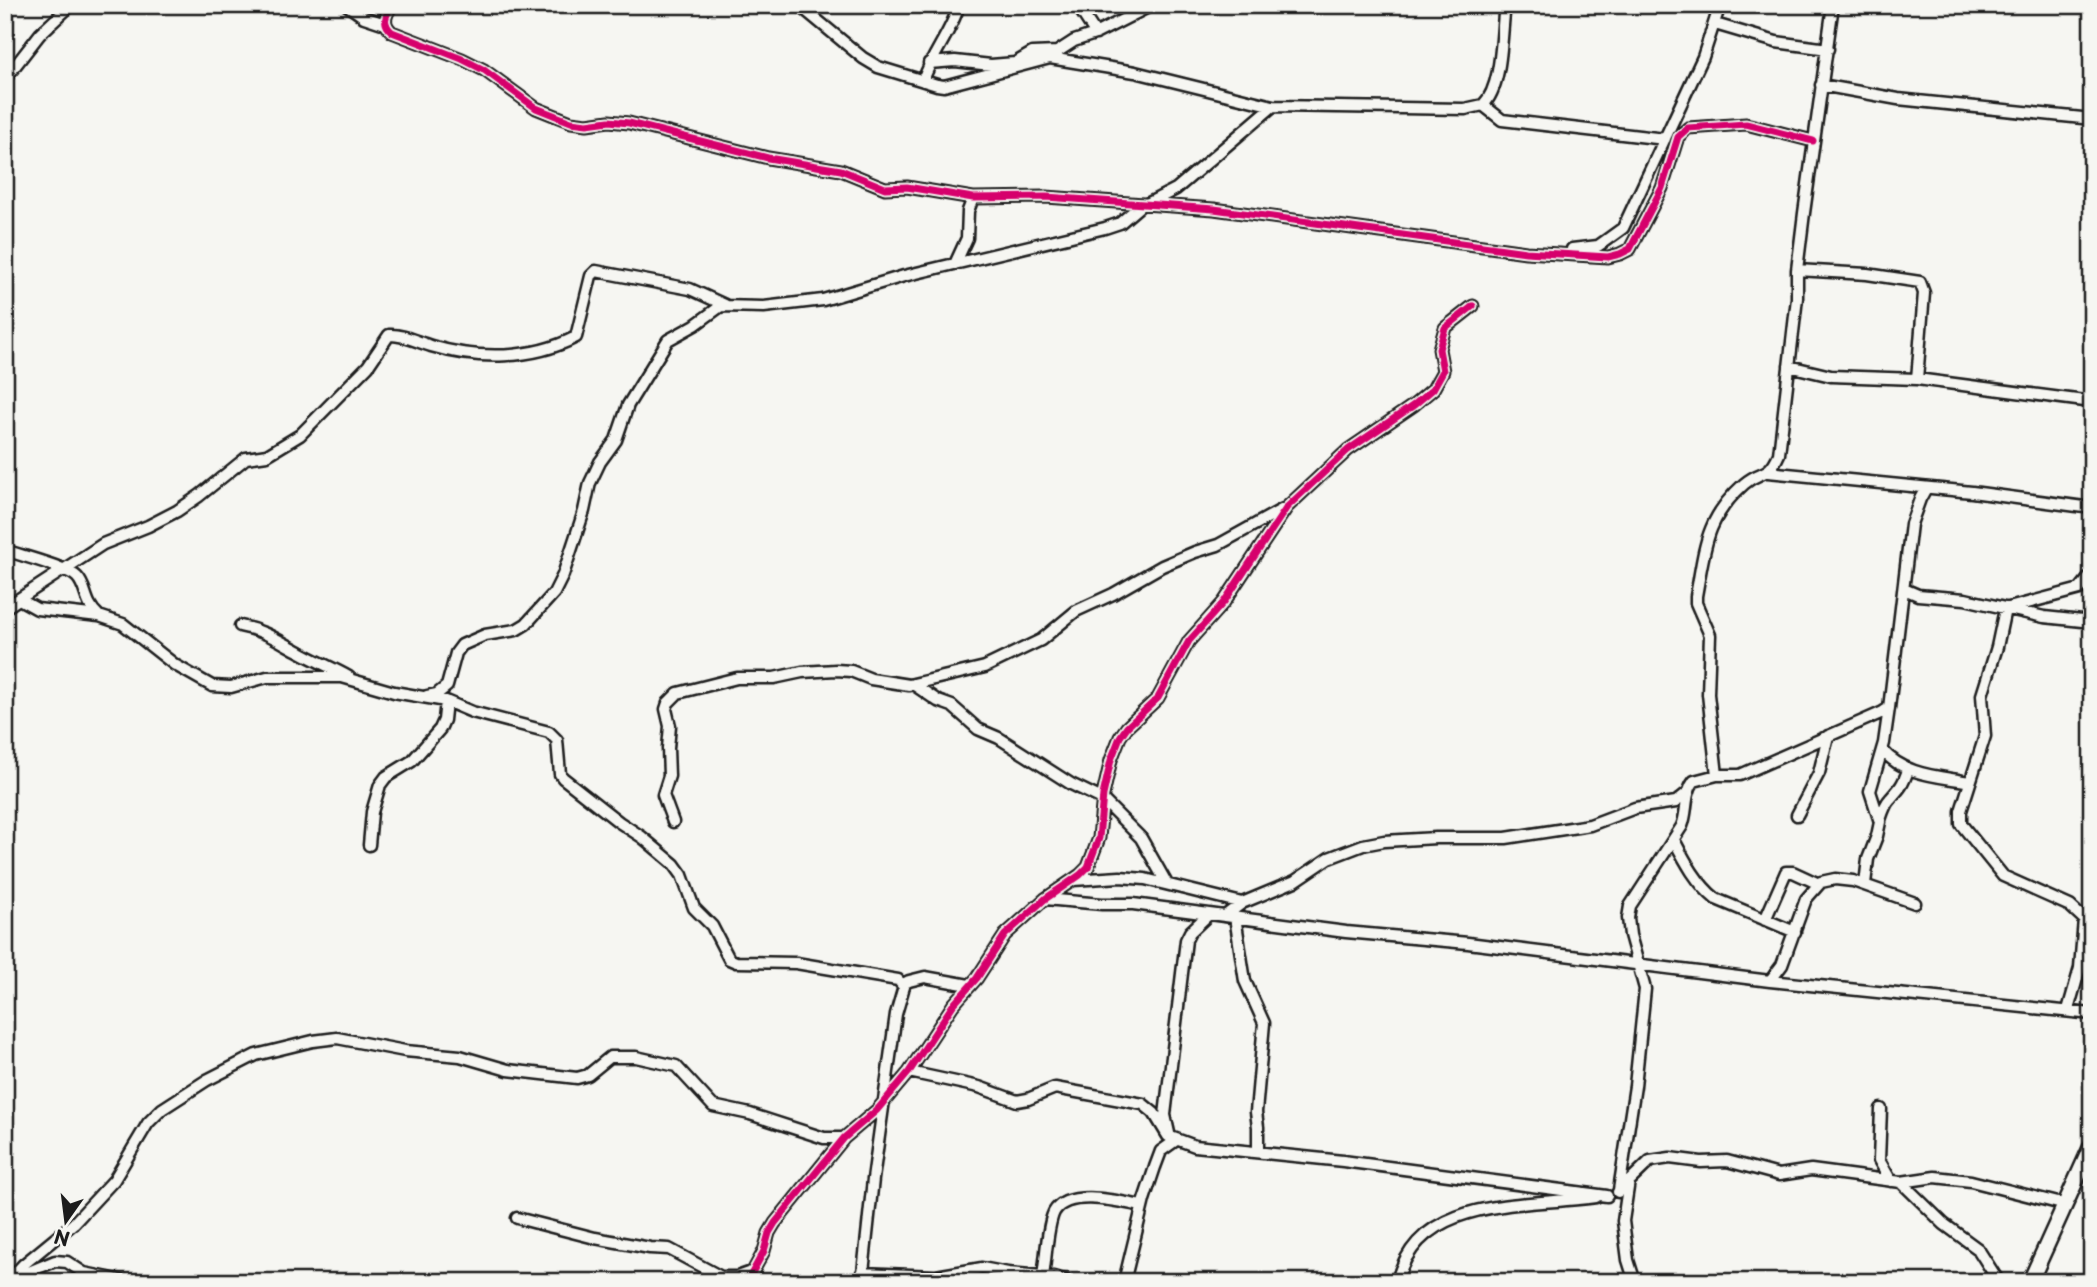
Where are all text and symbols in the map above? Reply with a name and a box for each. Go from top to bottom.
north arrow [32,1186,102,1256]
text: N [51,1223,72,1254]

